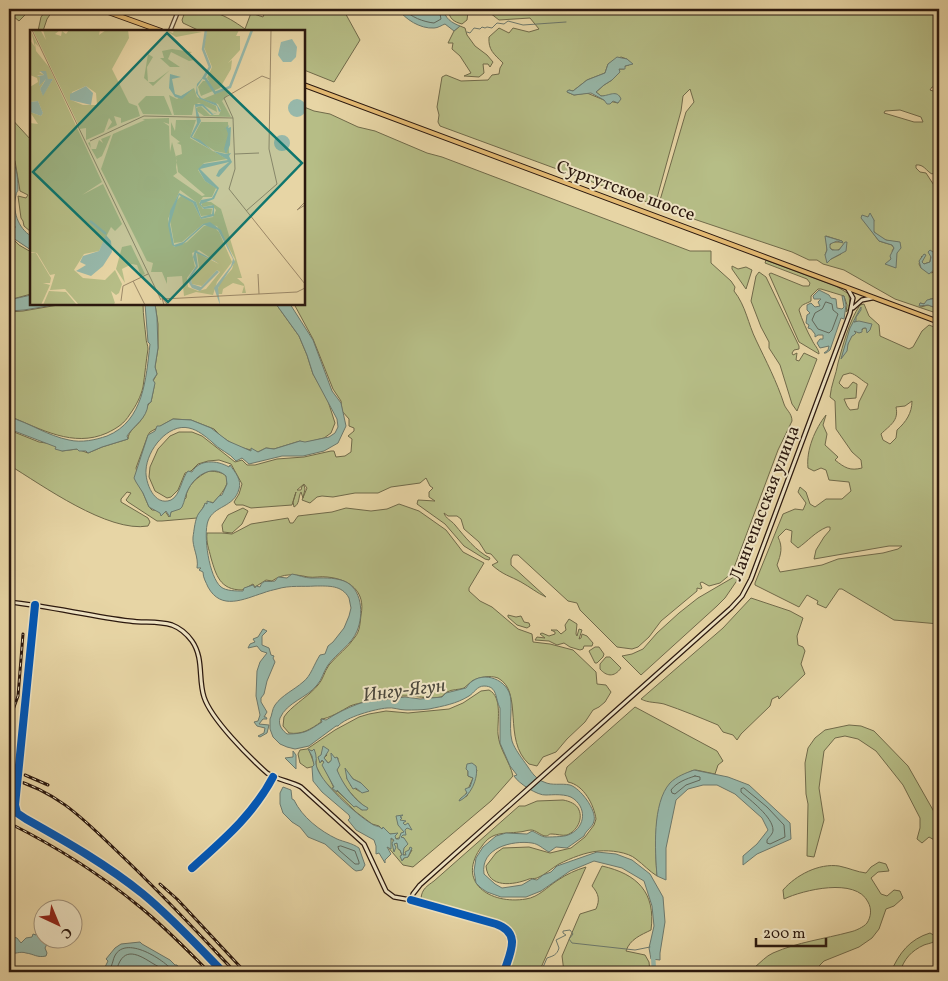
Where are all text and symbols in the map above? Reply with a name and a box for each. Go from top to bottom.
inset map [30,30,305,305]
street label: Сургутское шоссе [553,155,698,228]
street label: Лангепасская улица [724,422,807,585]
water label: Ингу-Ягун [361,673,447,709]
north arrow [32,898,82,948]
scale bar [756,916,826,948]
text: С [56,922,76,942]
text: 200 m [763,924,806,945]

